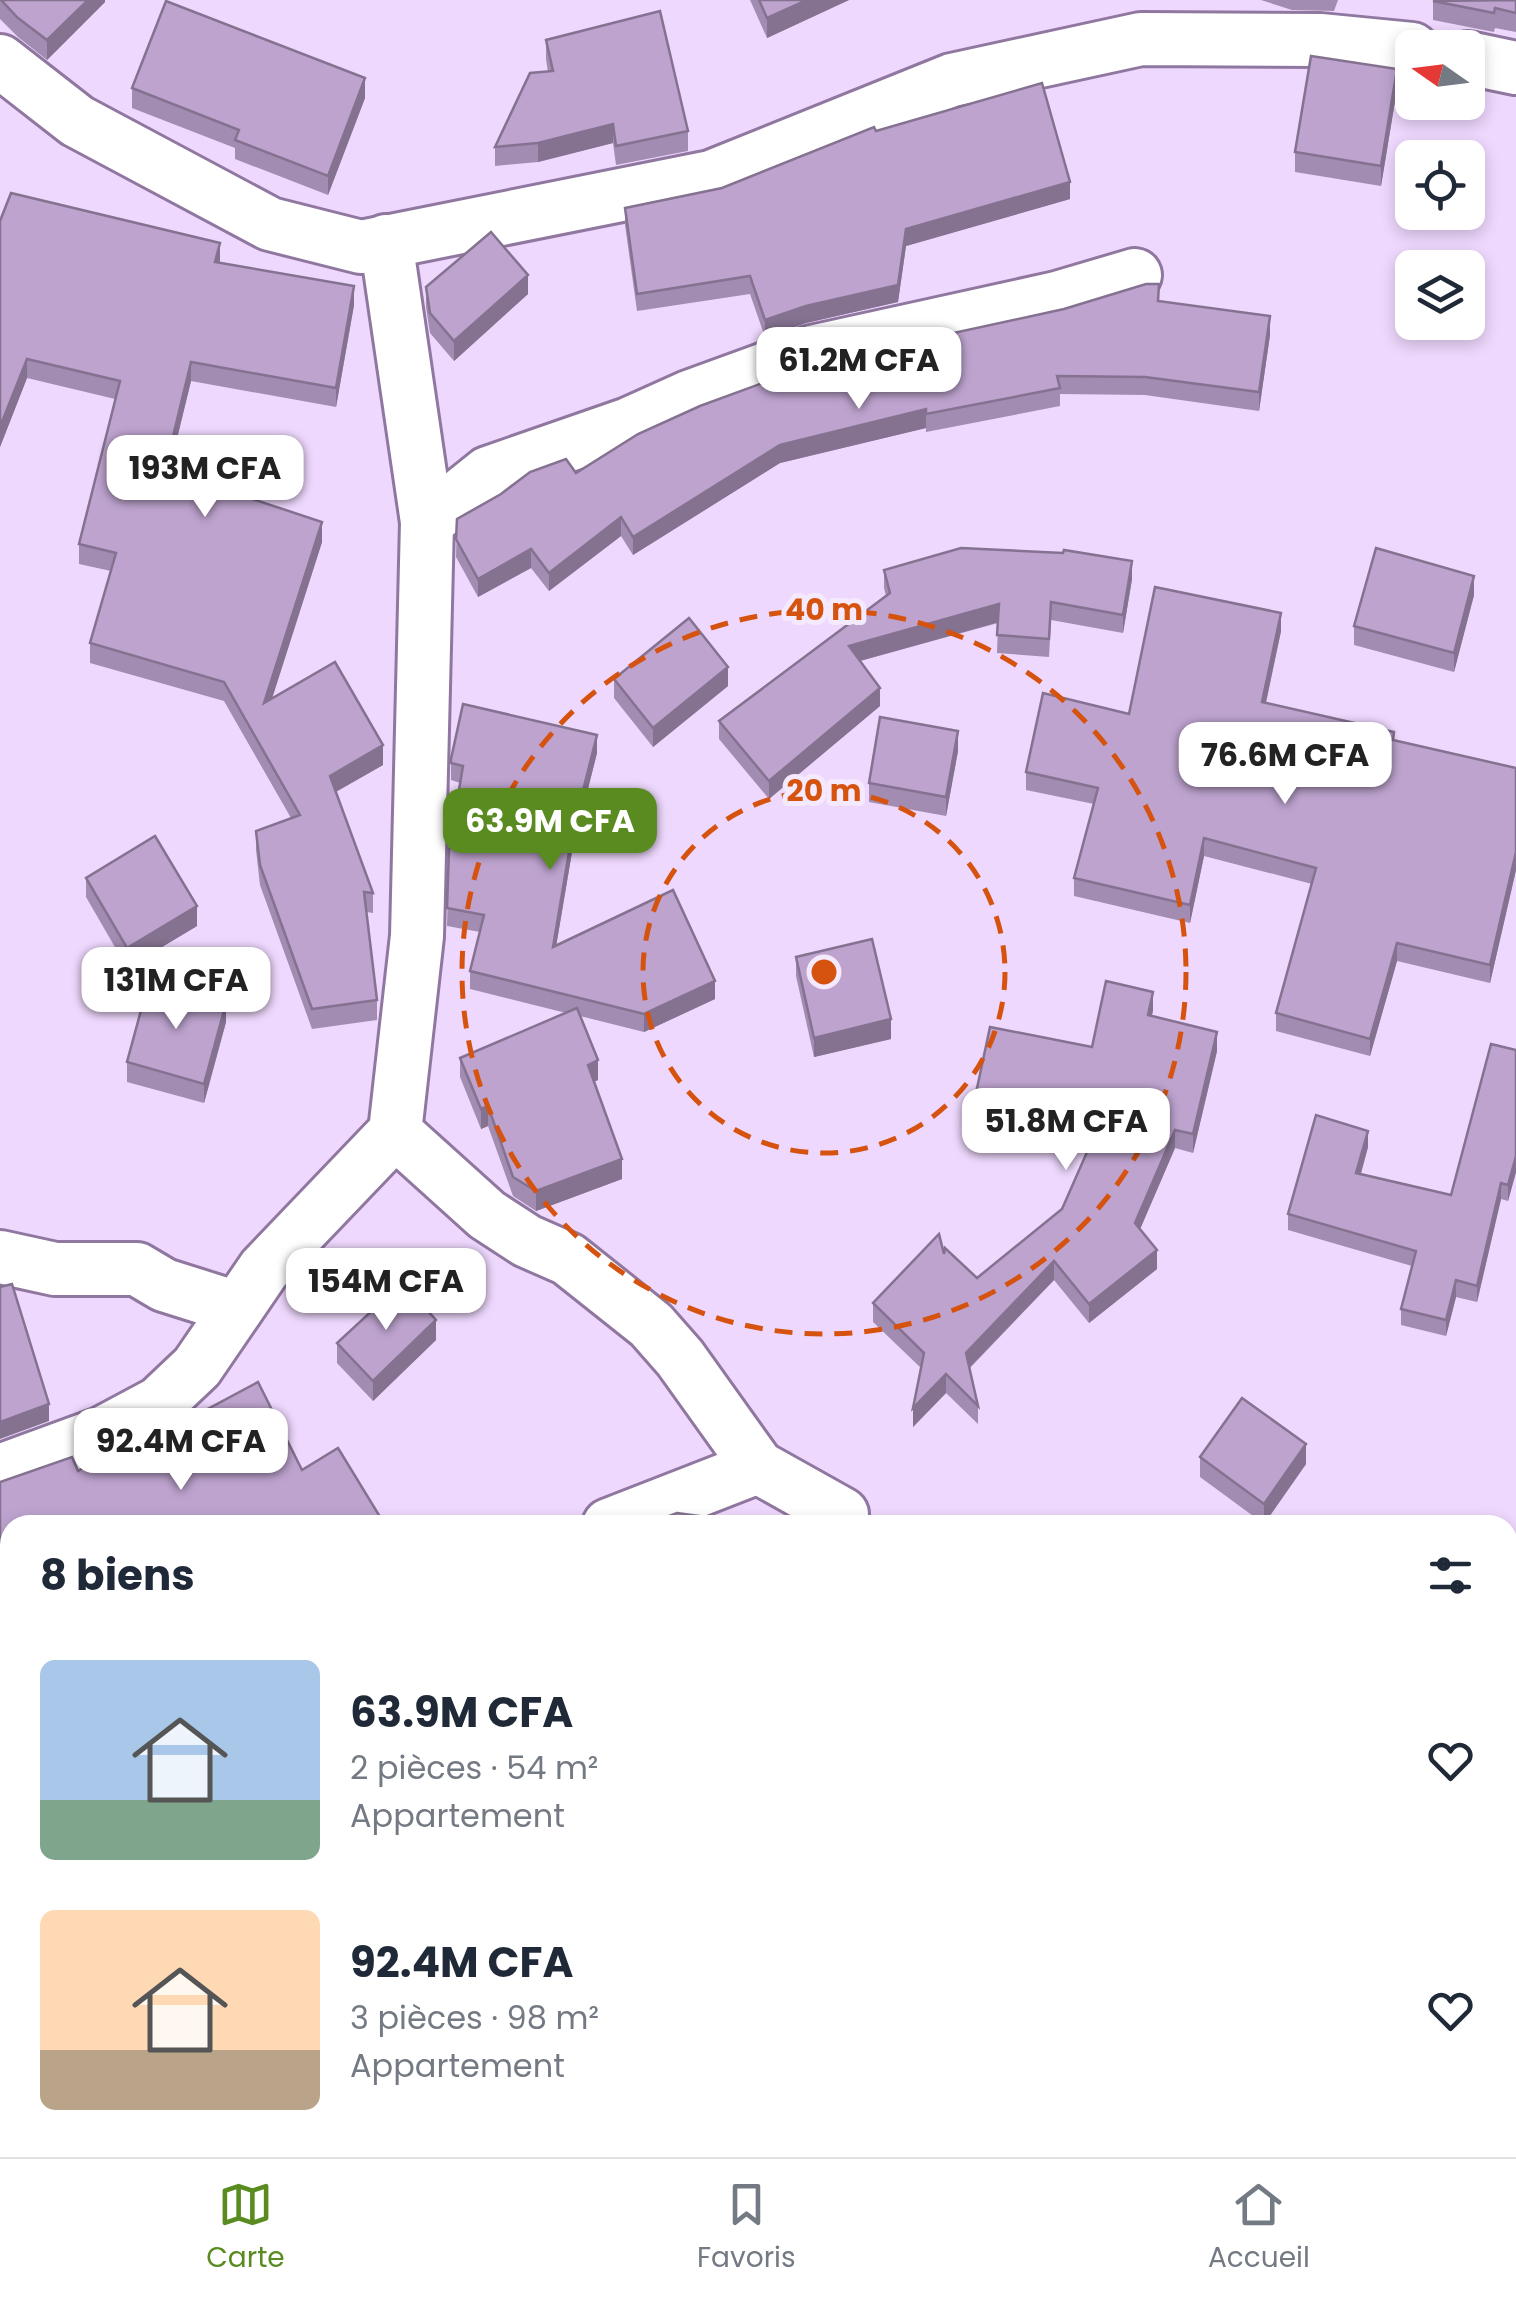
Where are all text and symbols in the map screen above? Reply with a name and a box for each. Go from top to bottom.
north arrow [1395,30,1485,120]
map controls [1395,30,1485,340]
button: locate [1395,140,1485,230]
button: layers [1395,250,1485,340]
pin: 61.2M CFA [745,327,973,412]
text: 61.2M CFA [778,337,940,382]
pin: 193M CFA [102,435,308,520]
text: 193M CFA [129,445,281,490]
text: 40 m [785,588,863,631]
pin: 76.6M CFA [1171,722,1399,807]
text: 76.6M CFA [1201,732,1369,777]
text: 20 m [787,769,861,812]
pin: 63.9M CFA [436,788,664,873]
text: 63.9M CFA [465,798,635,843]
pin: 131M CFA [73,947,279,1032]
centre of rings [806,954,842,990]
text: 131M CFA [103,957,249,1002]
pin: 51.8M CFA [952,1088,1180,1173]
text: 51.8M CFA [984,1098,1148,1143]
pin: 154M CFA [283,1248,489,1333]
text: 154M CFA [308,1258,464,1303]
pin: 92.4M CFA [67,1408,295,1493]
text: 92.4M CFA [96,1418,266,1463]
text: 8 biens [40,1546,195,1605]
icon: filters [1423,1548,1478,1603]
text: 63.9M CFA [350,1683,573,1742]
icon: home [120,1700,240,1820]
icon: heart [1423,1733,1478,1788]
text: 2 pièces · 54 m² [350,1745,598,1790]
text: Appartement [350,1793,565,1838]
text: 92.4M CFA [350,1933,573,1992]
icon: home [120,1950,240,2070]
icon: heart [1423,1983,1478,2038]
text: 3 pièces · 98 m² [350,1995,599,2040]
text: Appartement [350,2043,565,2088]
tab: Carte [206,2177,285,2279]
tab: Favoris [697,2177,796,2279]
tab: Accueil [1208,2177,1310,2279]

